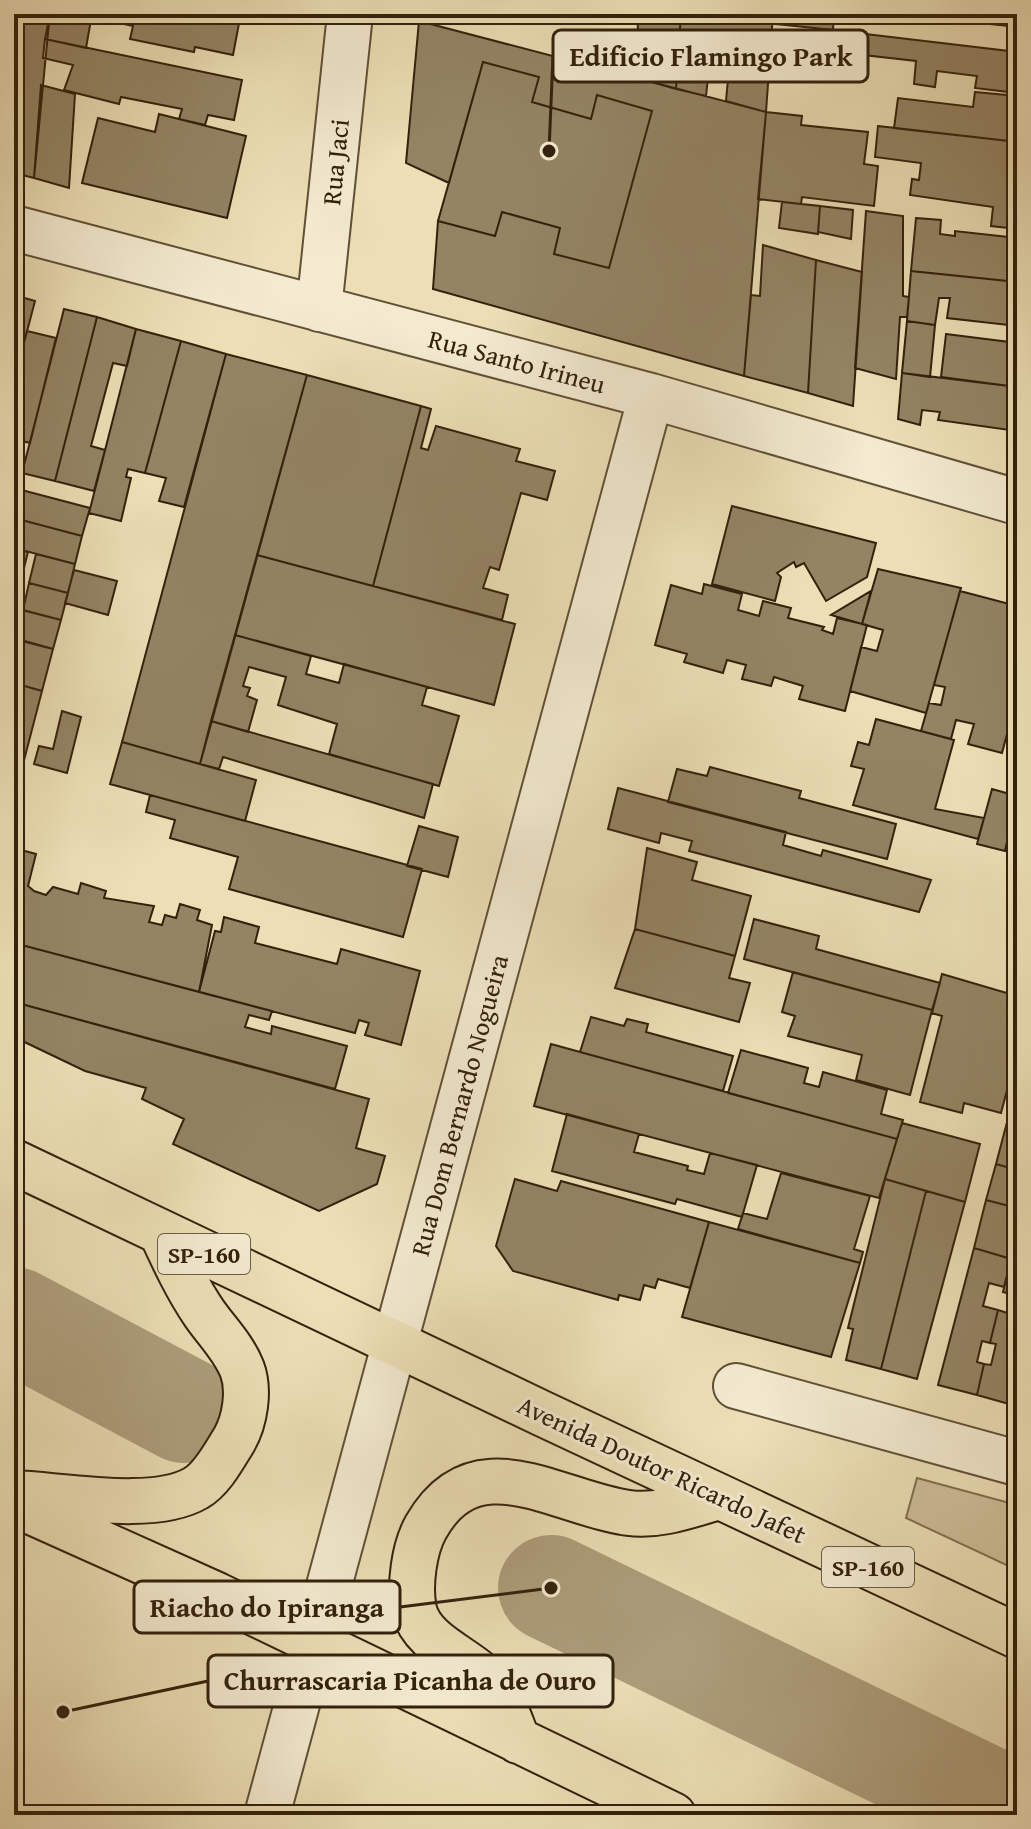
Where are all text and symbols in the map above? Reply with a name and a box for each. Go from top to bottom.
callout: Edificio Flamingo Park [553,30,868,82]
text: Edificio Flamingo Park [570,35,853,76]
street label: Rua Jaci [311,117,359,207]
street label: Rua Santo Irineu [424,319,610,403]
street label: Rua Dom Bernardo Nogueira [400,949,518,1260]
road number: SP-160 [158,1234,250,1274]
street label: Avenida Doutor Ricardo Jafet [511,1385,813,1553]
road number: SP-160 [822,1547,914,1587]
callout: Riacho do Ipiranga [134,1581,400,1633]
text: Riacho do Ipiranga [150,1586,385,1627]
callout: Churrascaria Picanha de Ouro [208,1655,613,1707]
text: Churrascaria Picanha de Ouro [224,1659,596,1700]

